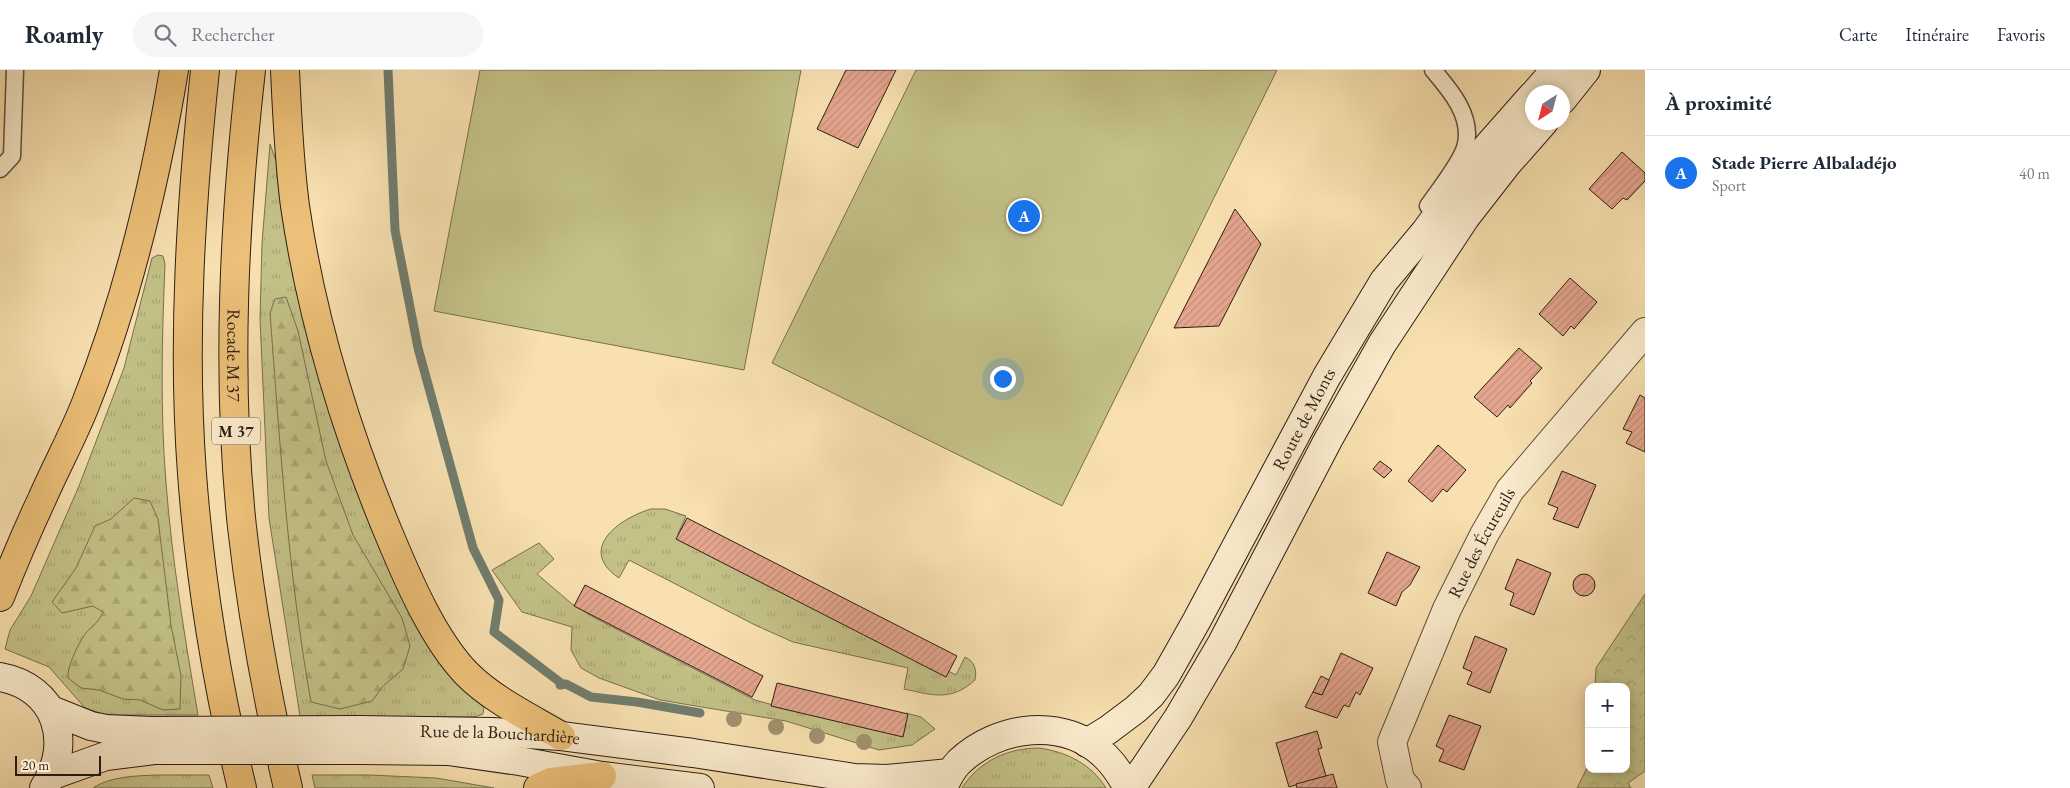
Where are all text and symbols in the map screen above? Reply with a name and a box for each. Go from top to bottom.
search box [133,12,483,57]
text: Roamly [25,19,103,50]
icon: search [151,21,179,49]
text: Rechercher [191,22,275,47]
text: Carte [1839,23,1878,46]
text: Itinéraire [1906,23,1969,46]
text: Favoris [1997,23,2045,46]
north arrow [1525,85,1570,130]
text: À proximité [1665,89,1772,116]
text: Stade Pierre Albaladéjo [1712,150,1897,175]
text: A [1675,163,1687,184]
text: 40 m [2019,163,2050,184]
text: Sport [1712,175,1746,196]
pin: A [1008,197,1040,235]
street label: Rocade M 37 [222,309,246,402]
street label: Route de Monts [1267,363,1340,474]
your location [990,366,1016,392]
road number: M 37 [212,418,260,444]
street label: Rue des Écureuils [1442,483,1520,602]
map controls [1585,683,1630,773]
button: + [1585,683,1630,728]
street label: Rue de la Bouchardière [420,719,581,749]
button: − [1585,728,1630,773]
scale bar [15,753,101,776]
text: 20 m [22,756,49,774]

